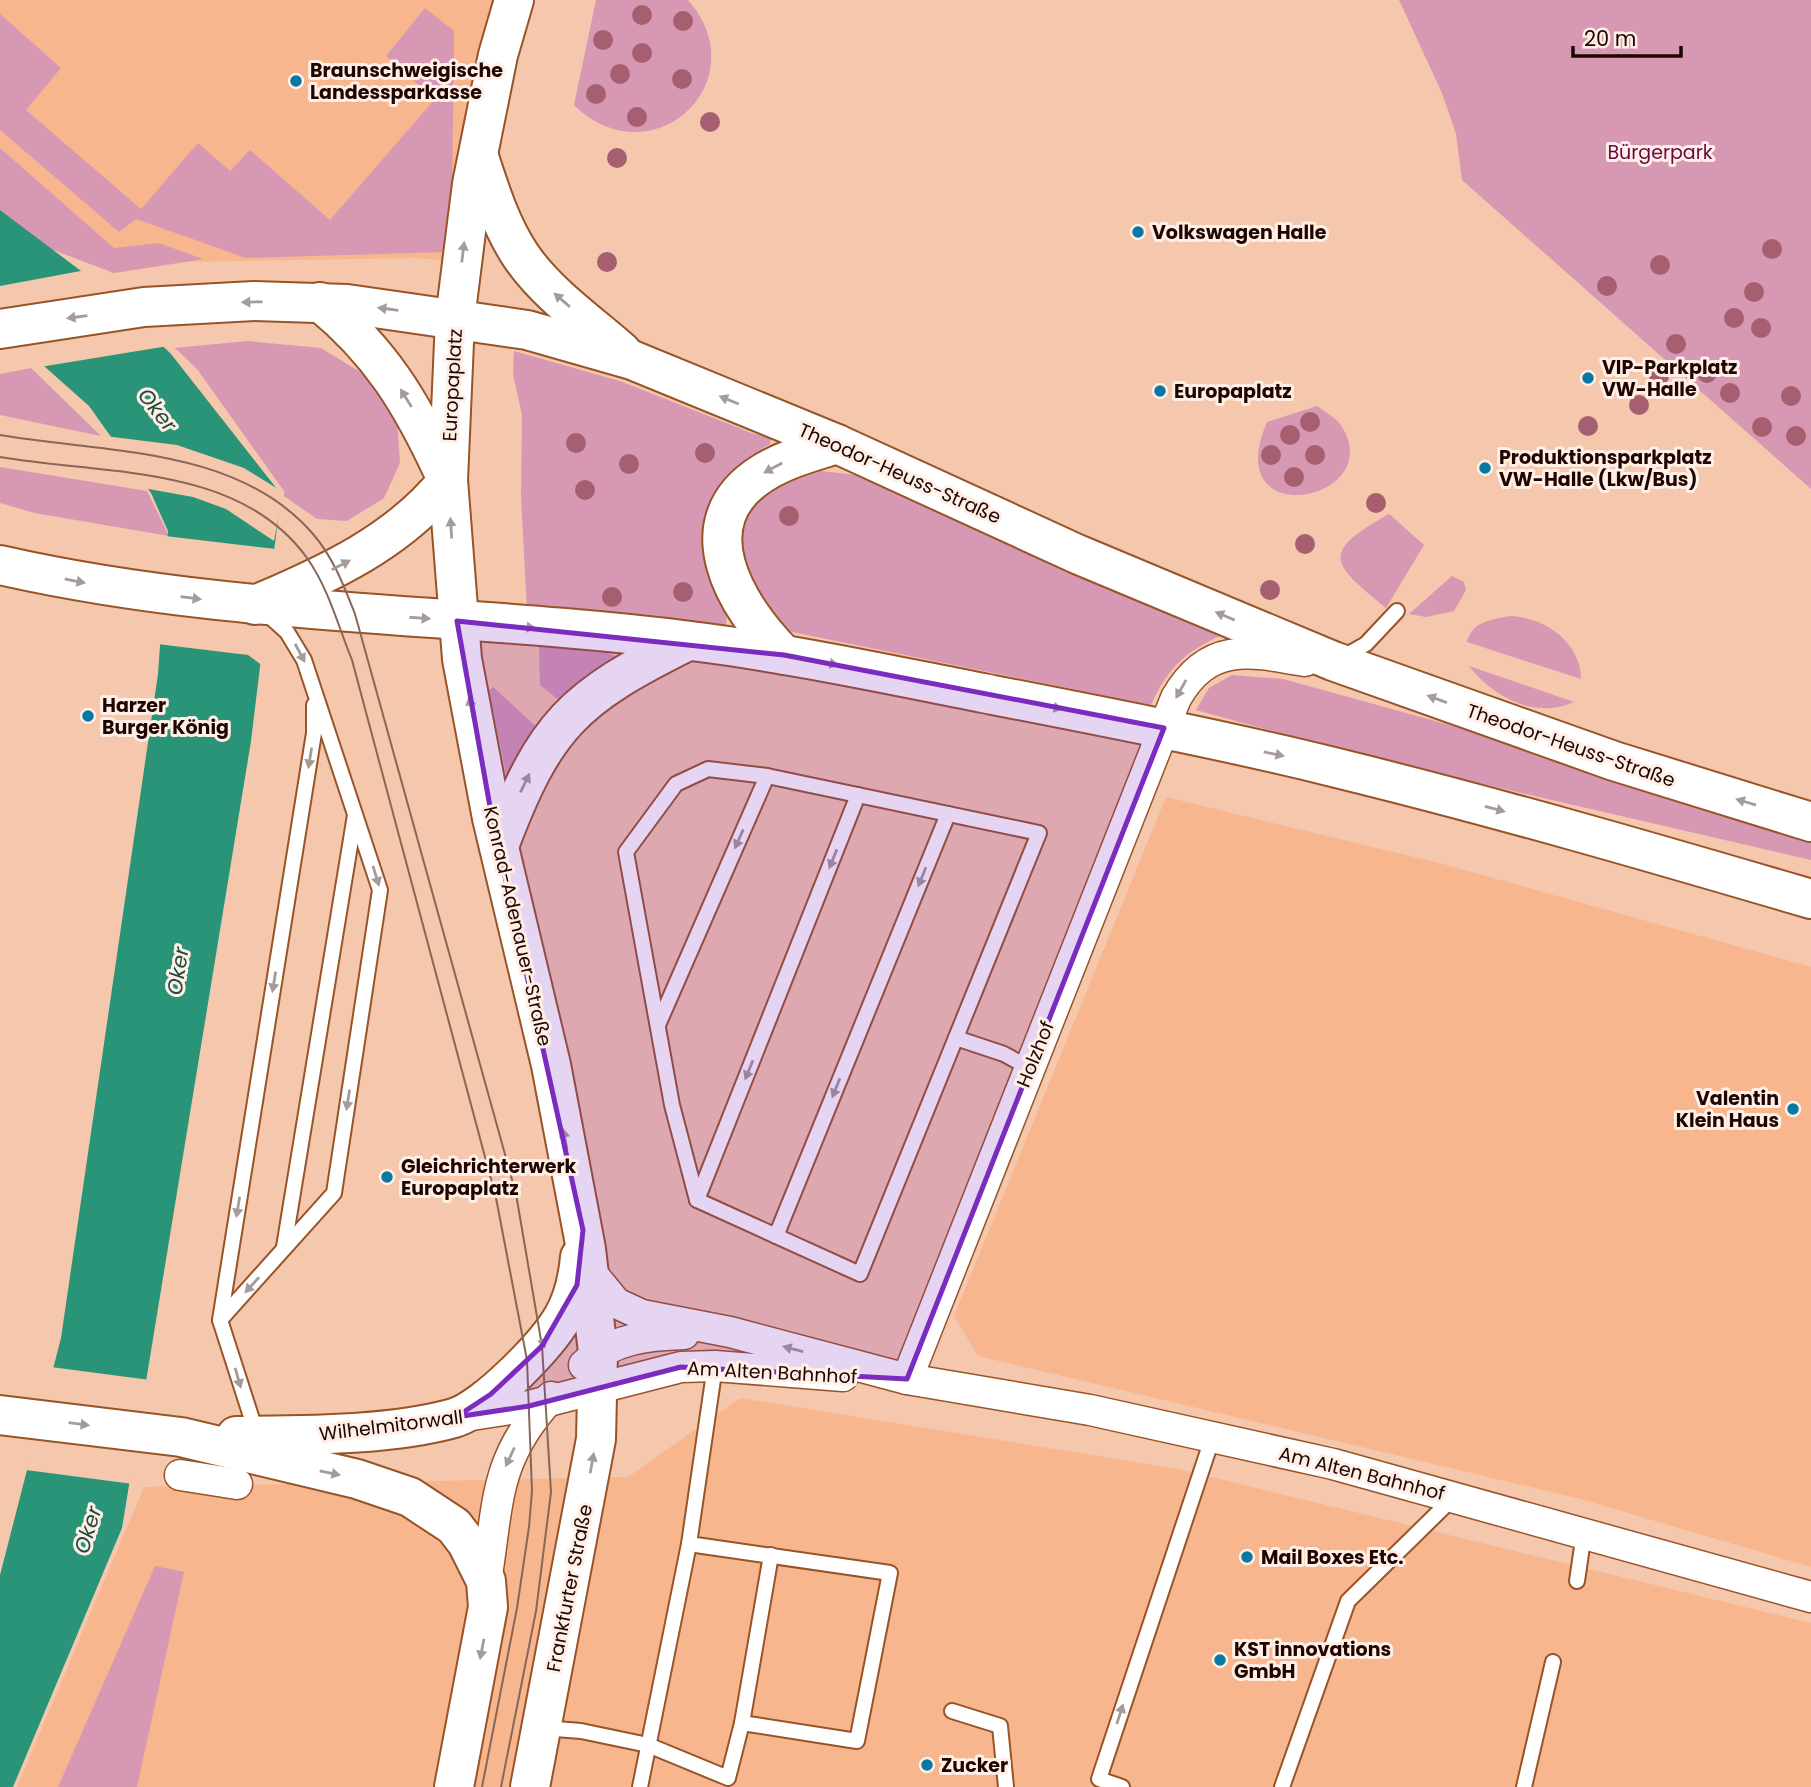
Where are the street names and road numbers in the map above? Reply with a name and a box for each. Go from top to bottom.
street label: Europaplatz [436,328,469,442]
street label: Theodor-Heuss-Straße [794,417,1005,530]
street label: Theodor-Heuss-Straße [1463,697,1679,794]
street label: Konrad-Adenauer-Straße [477,803,558,1049]
street label: Holzhof [1010,1017,1061,1091]
street label: Am Alten Bahnhof [686,1355,858,1390]
street label: Wilhelmitorwall [318,1403,465,1448]
street label: Am Alten Bahnhof [1276,1440,1448,1507]
street label: Frankfurter Straße [540,1502,599,1674]

